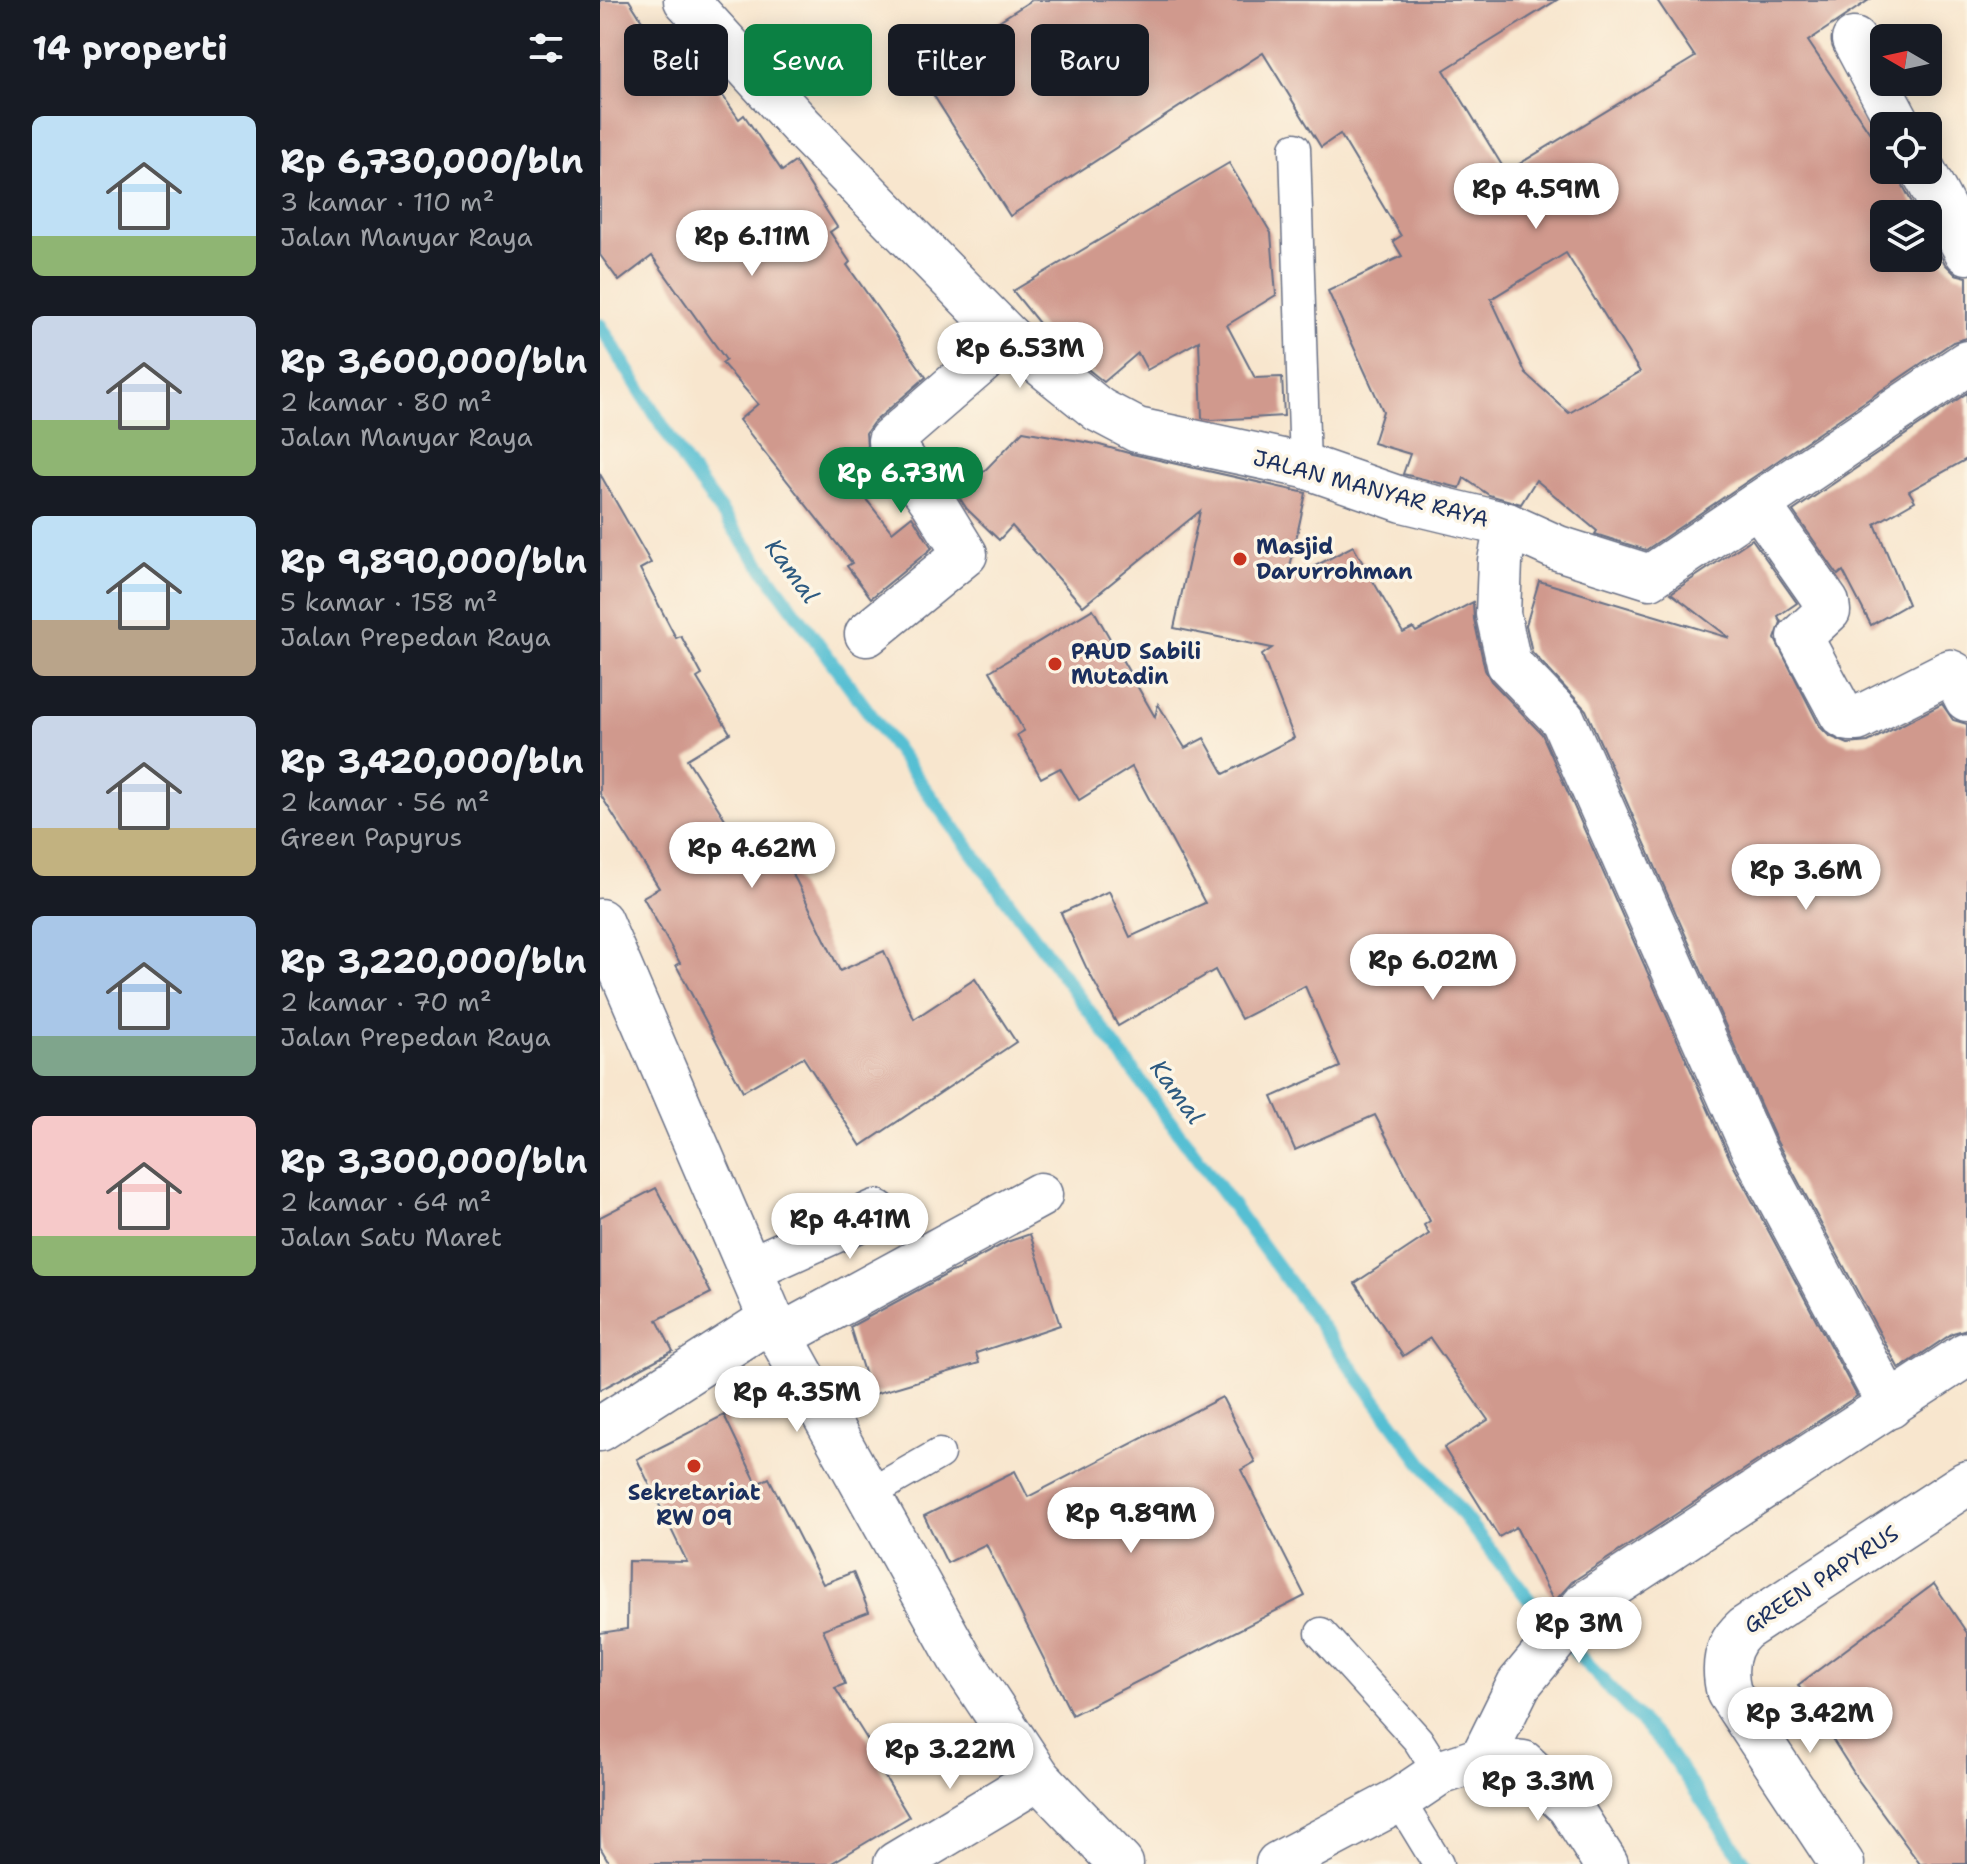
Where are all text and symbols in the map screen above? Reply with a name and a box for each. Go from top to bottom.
chip: Beli [624,24,728,96]
chip: Sewa [744,24,872,96]
chip: Filter [888,24,1015,96]
chip: Baru [1031,24,1149,96]
north arrow [1870,24,1942,96]
map controls [1870,24,1942,272]
text: 14 properti [32,25,228,71]
icon: filters [524,26,568,70]
button: locate [1870,112,1942,184]
text: Rp 6,730,000/bln [280,138,583,184]
icon: home [96,148,192,244]
pin: Rp 4.59M [1453,163,1619,231]
text: Rp 4.59M [1472,171,1600,206]
text: 3 kamar · 110 m² [280,184,494,219]
button: layers [1870,200,1942,272]
pin: Rp 6.11M [669,210,835,278]
text: Rp 6.11M [694,218,810,253]
text: Jalan Manyar Raya [280,219,533,254]
pin: Rp 6.53M [937,322,1103,390]
text: Rp 6.53M [955,330,1085,365]
text: Rp 3,600,000/bln [280,338,587,384]
icon: home [96,348,192,444]
text: 2 kamar · 80 m² [280,384,492,419]
text: Jalan Manyar Raya [280,419,533,454]
street label: JALAN MANYAR RAYA [1250,443,1492,534]
pin: Rp 6.73M [818,447,984,515]
text: Rp 6.73M [837,455,965,490]
water label: Kamal [758,532,826,610]
place label: Masjid Darurrohman [1256,532,1413,586]
text: Rp 9,890,000/bln [280,538,587,584]
icon: home [96,548,192,644]
marker: Masjid Darurrohman [1231,550,1249,568]
text: 5 kamar · 158 m² [280,584,498,619]
text: Jalan Prepedan Raya [280,619,551,654]
place label: PAUD Sabili Mutadin [1071,637,1201,691]
marker: PAUD Sabili Mutadin [1046,655,1064,673]
text: Rp 3,420,000/bln [280,738,584,784]
icon: home [96,748,192,844]
text: 2 kamar · 56 m² [280,784,490,819]
text: Green Papyrus [280,819,462,854]
pin: Rp 4.62M [669,822,835,890]
text: Rp 4.62M [687,830,817,865]
pin: Rp 3.6M [1732,844,1880,912]
text: Rp 3.6M [1750,852,1862,887]
pin: Rp 6.02M [1350,934,1516,1002]
text: Rp 3,220,000/bln [280,938,587,984]
text: Rp 6.02M [1368,942,1498,977]
icon: home [96,948,192,1044]
text: 2 kamar · 70 m² [280,984,492,1019]
text: Jalan Prepedan Raya [280,1019,551,1054]
water label: Kamal [1143,1053,1211,1131]
text: Rp 3,300,000/bln [280,1138,588,1184]
icon: home [96,1148,192,1244]
text: 2 kamar · 64 m² [280,1184,492,1219]
pin: Rp 4.41M [767,1193,933,1261]
text: Rp 4.41M [789,1201,911,1236]
text: Jalan Satu Maret [280,1219,502,1254]
pin: Rp 4.35M [714,1366,880,1434]
text: Rp 4.35M [733,1374,861,1409]
marker: Sekretariat RW 09 [685,1457,703,1475]
place label: Sekretariat RW 09 [628,1478,761,1532]
pin: Rp 9.89M [1048,1487,1214,1555]
text: Rp 9.89M [1065,1495,1197,1530]
street label: GREEN PAPYRUS [1738,1519,1904,1640]
pin: Rp 3M [1523,1597,1635,1665]
text: Rp 3M [1535,1605,1623,1640]
pin: Rp 3.42M [1727,1687,1893,1755]
text: Rp 3.42M [1746,1695,1874,1730]
pin: Rp 3.22M [867,1723,1033,1791]
text: Rp 3.22M [885,1731,1015,1766]
pin: Rp 3.3M [1464,1755,1612,1823]
text: Rp 3.3M [1481,1763,1595,1798]

